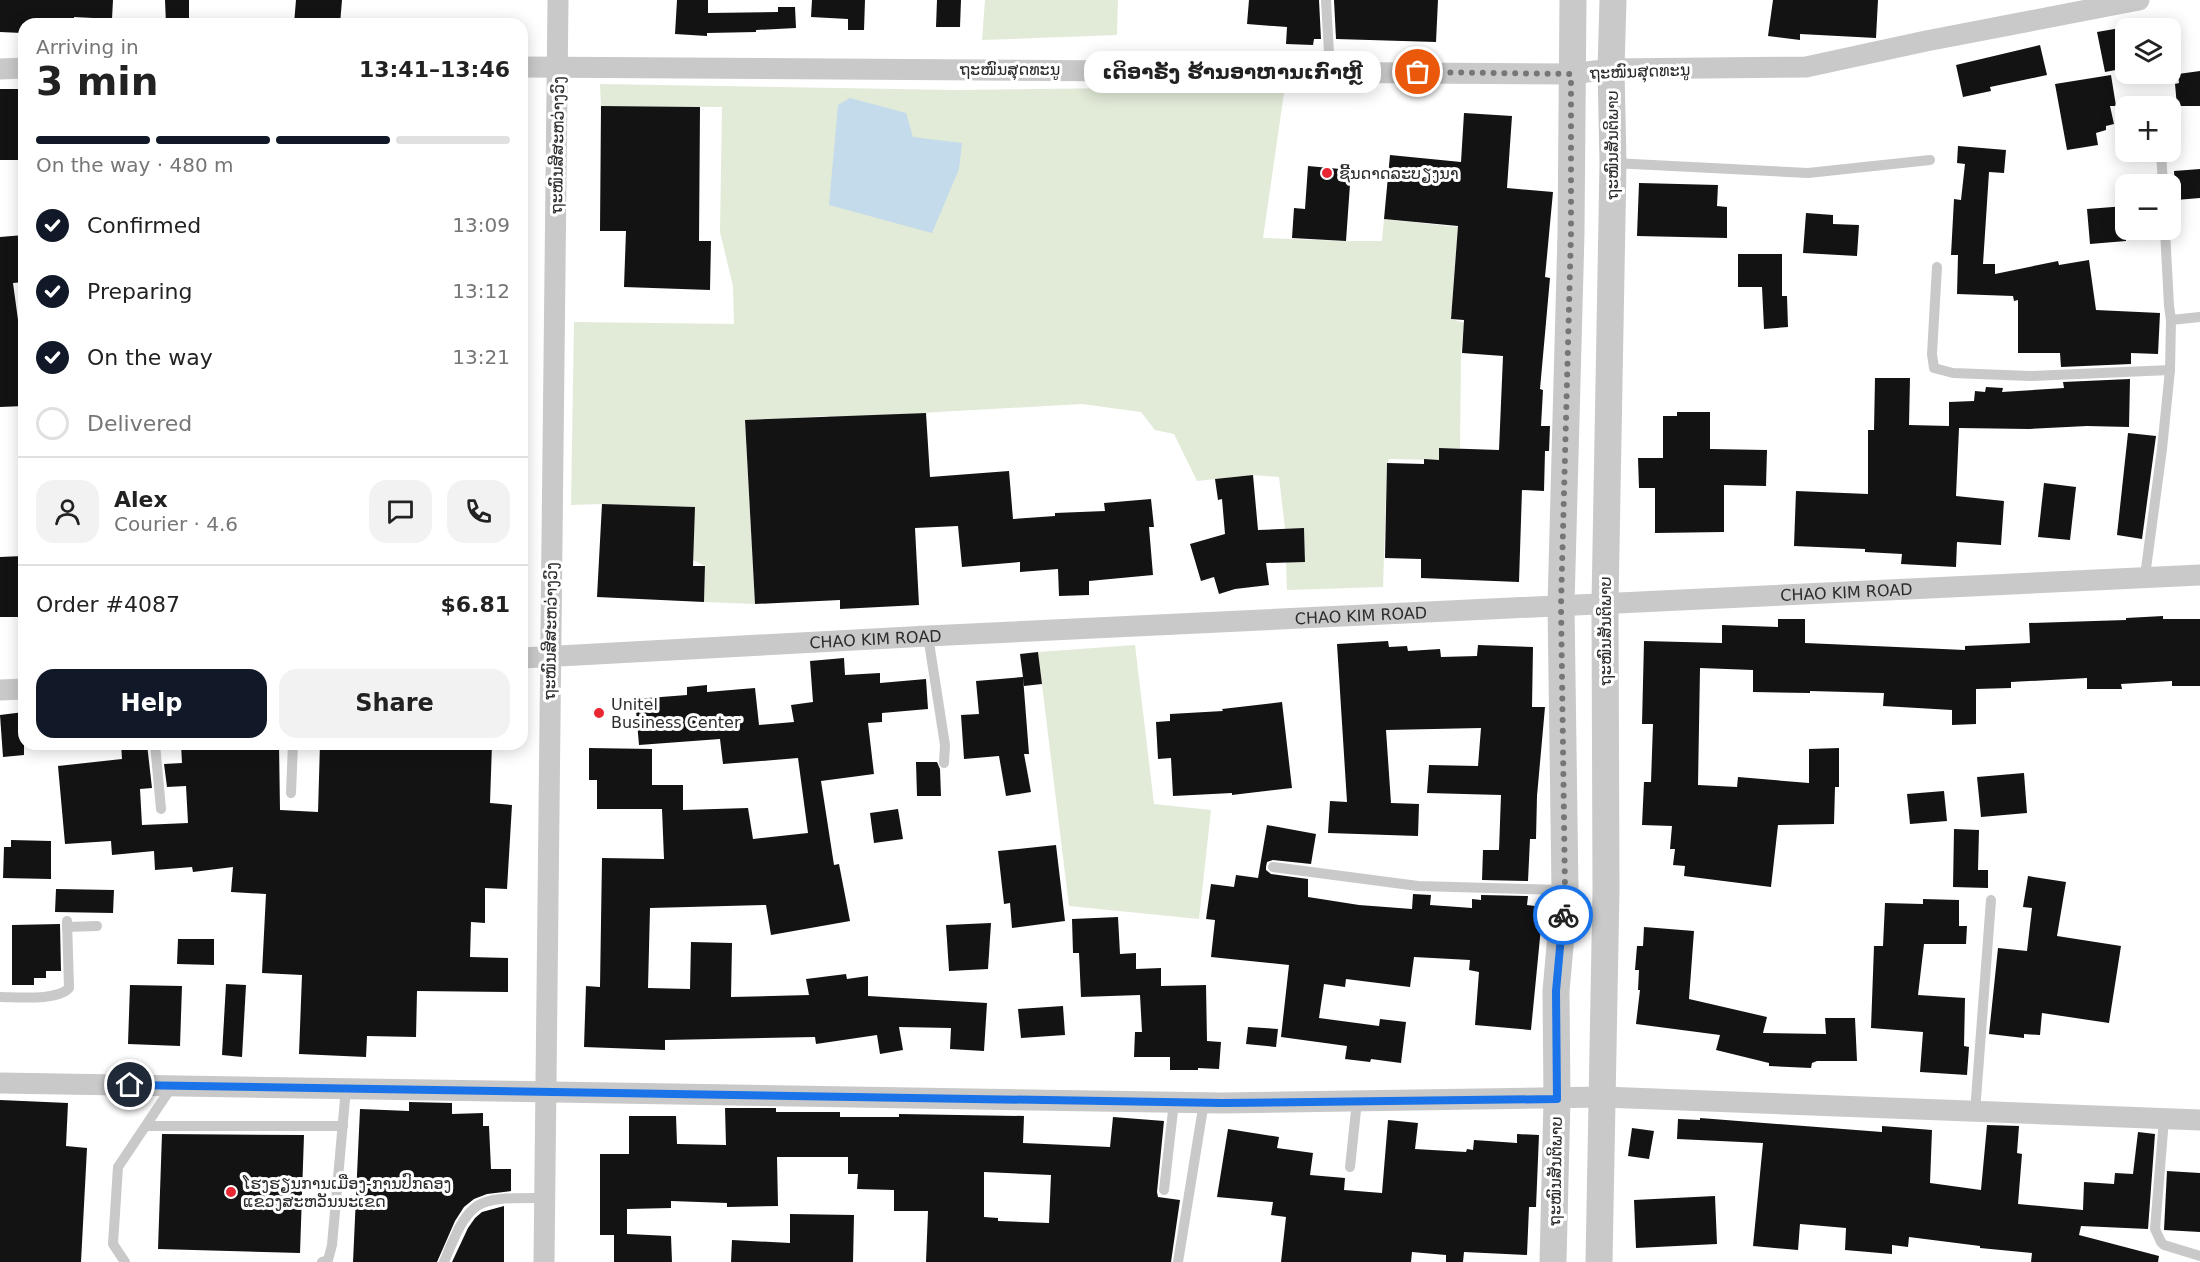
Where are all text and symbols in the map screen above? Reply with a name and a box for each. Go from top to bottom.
map controls [2115,18,2181,240]
button: layers [2115,18,2181,84]
text: Arriving in [36,35,139,59]
pin [1392,46,1443,97]
callout: ເດິອາຣັງ ຮ້ານອາຫານເກົາຫຼີ [1085,51,1382,93]
icon: bag [1401,55,1434,88]
text: 13:41–13:46 [359,57,510,82]
text: 3 min [36,59,158,104]
street label: ຖະໜົນສຸດທະນູ [959,60,1060,81]
text: ເດິອາຣັງ ຮ້ານອາຫານເກົາຫຼີ [1102,60,1363,84]
street label: ຖະໜົນສຸດທະນູ [1588,60,1691,85]
street label: ຖະໜົນສີສະຫວ່າງວົງ [546,76,568,215]
street label: ຖະໜົນສັນຕິພາບ [1603,90,1622,201]
button: + [2115,96,2181,162]
text: On the way · 480 m [36,153,234,177]
place label: ຊີ້ນດາດລະບຽງນາ [1339,164,1459,183]
marker: ຊີ້ນດາດລະບຽງນາ [1320,166,1334,180]
button: − [2115,174,2181,240]
icon: check [36,209,69,242]
text: Confirmed [87,213,201,238]
text: 13:09 [452,213,510,237]
icon: check [36,275,69,308]
text: Preparing [87,279,193,304]
text: 13:12 [452,279,510,303]
icon: check [36,341,69,374]
text: On the way [87,345,213,370]
text: 13:21 [452,345,510,369]
text: Delivered [87,411,192,436]
button: person [36,480,99,543]
button: chat [369,480,432,543]
button: phone [447,480,510,543]
text: Alex [114,487,168,512]
text: Courier · 4.6 [114,512,238,536]
street label: ຖະໜົນສີສະຫວ່າງວົງ [539,562,561,701]
street label: ຖະໜົນສັນຕິພາບ [1596,576,1615,687]
street label: CHAO KIM ROAD [1780,580,1913,605]
text: Order #4087 [36,592,180,617]
text: $6.81 [440,592,510,617]
street label: CHAO KIM ROAD [1294,603,1428,628]
street label: CHAO KIM ROAD [809,626,942,652]
button: Help [36,669,267,738]
button: Share [279,669,510,738]
place label: Unitel Business Center [611,695,741,732]
marker: Unitel Business Center [592,706,606,720]
courier [1533,885,1593,945]
icon: bike [1547,899,1580,932]
pin [104,1059,155,1110]
icon: home [113,1068,146,1101]
street label: ຖະໜົນສັນຕິພາບ [1545,1116,1566,1227]
place label: ໂຮງຮຽນການເມືອງ-ການປົກຄອງ ແຂວງສະຫວັນນະເຂດ [242,1172,451,1211]
marker: ໂຮງຮຽນການເມືອງ-ການປົກຄອງ ແຂວງສະຫວັນນະເຂດ [224,1185,238,1199]

